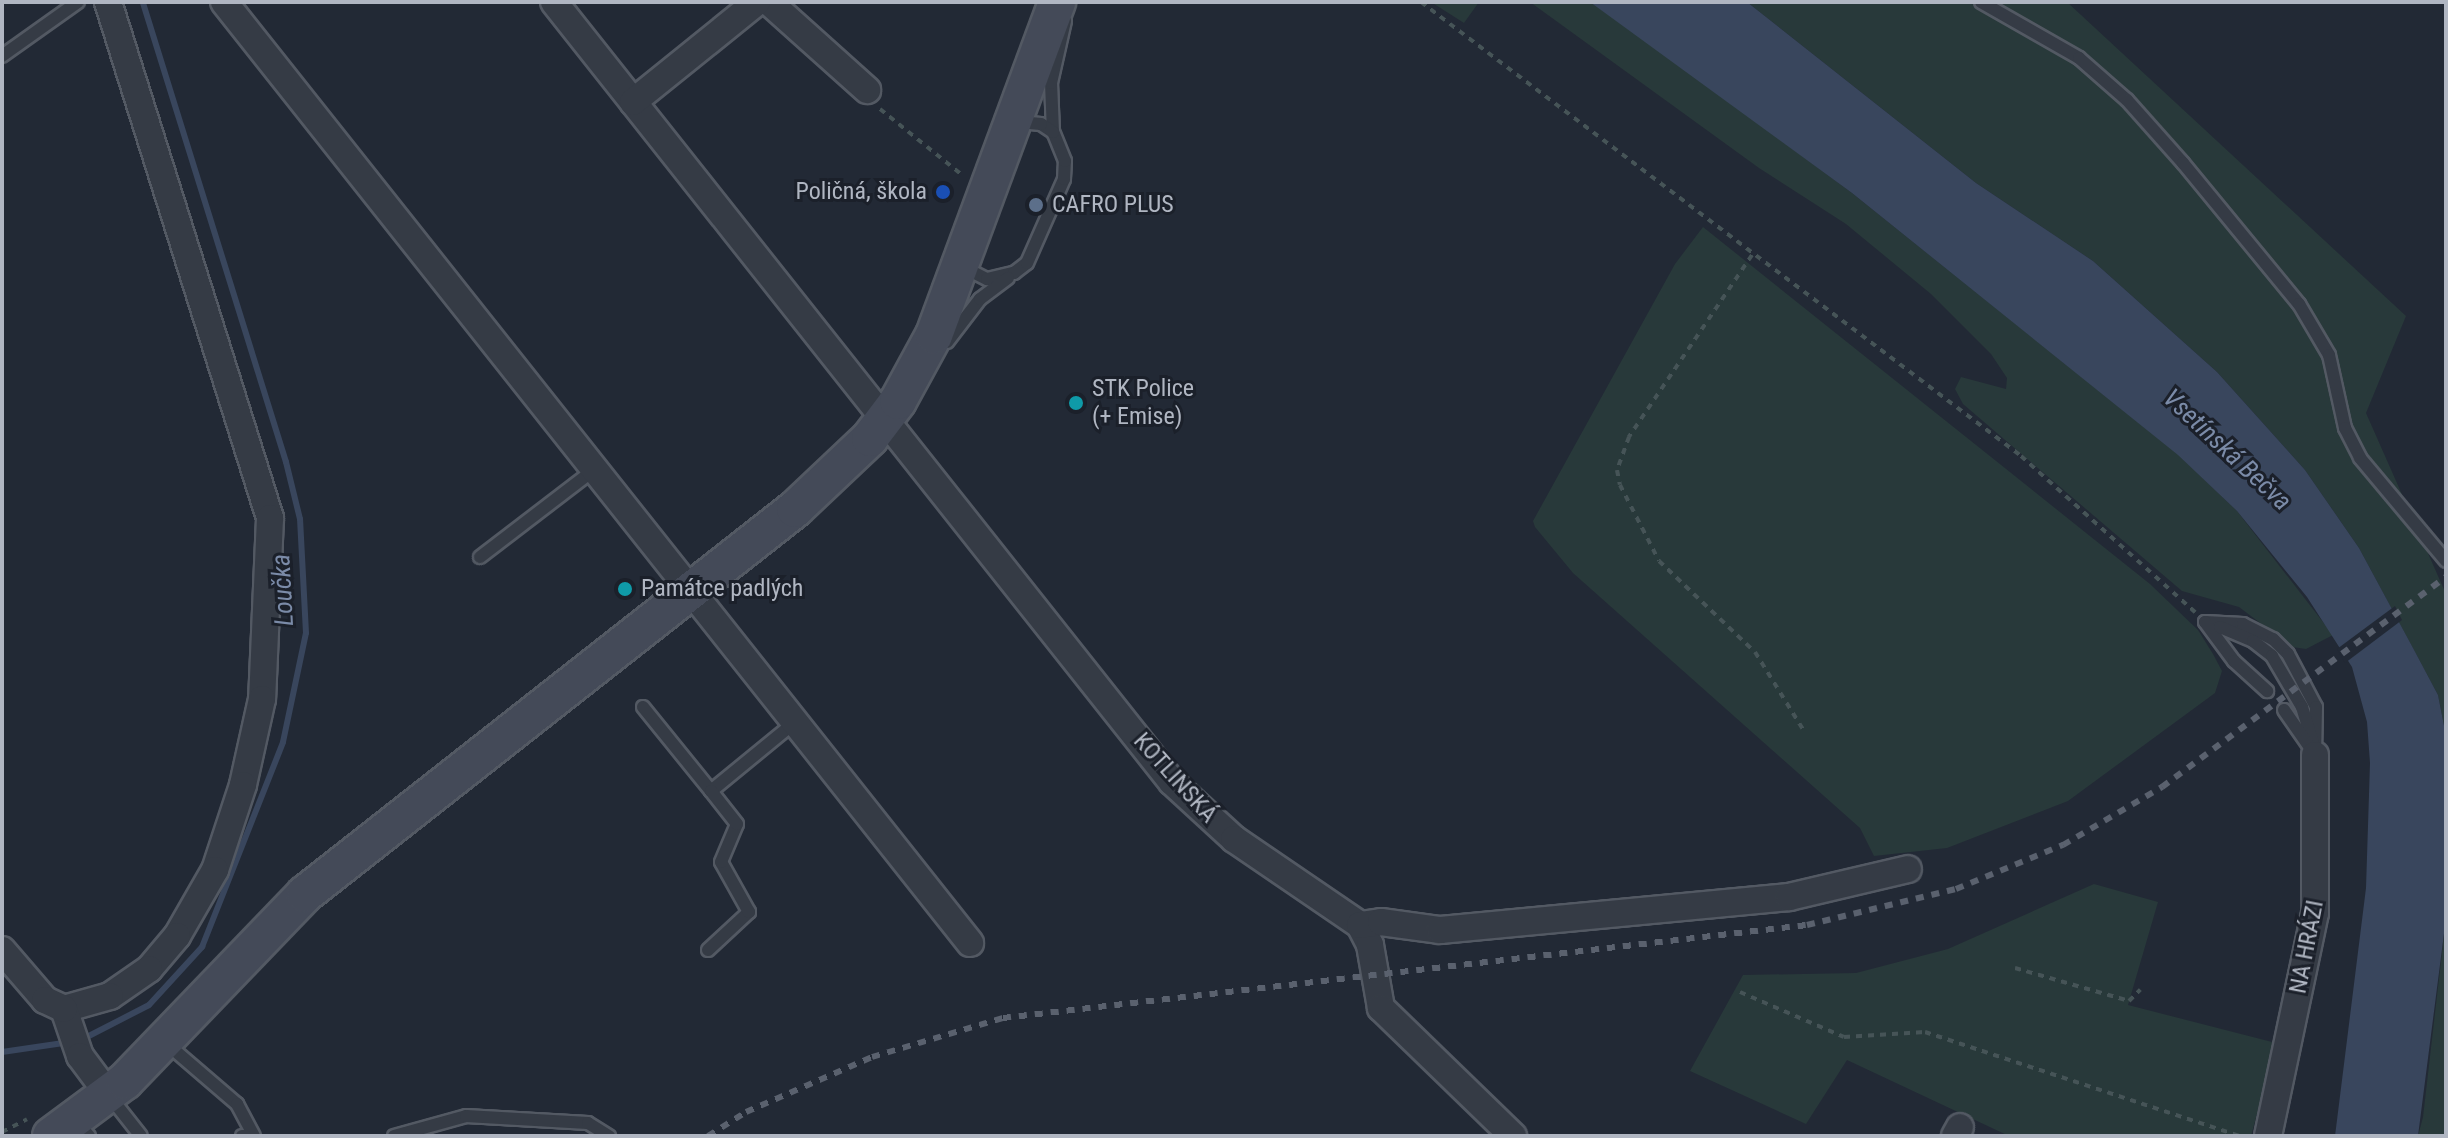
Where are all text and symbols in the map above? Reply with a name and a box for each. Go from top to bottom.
place label: Poličná, škola [796,178,927,206]
marker: Poličná, škola [934,183,952,201]
place label: CAFRO PLUS [1052,191,1174,219]
marker: CAFRO PLUS [1027,196,1045,214]
place label: STK Police (+ Emise) [1092,375,1194,431]
water label: Vsetínská Bečva [2156,383,2298,517]
marker: STK Police (+ Emise) [1067,394,1085,412]
water label: Loučka [266,553,300,627]
place label: Památce padlých [641,575,803,603]
marker: Památce padlých [616,580,634,598]
street label: KOTLINSKÁ [1127,727,1223,829]
street label: NA HRÁZI [2284,898,2330,996]

